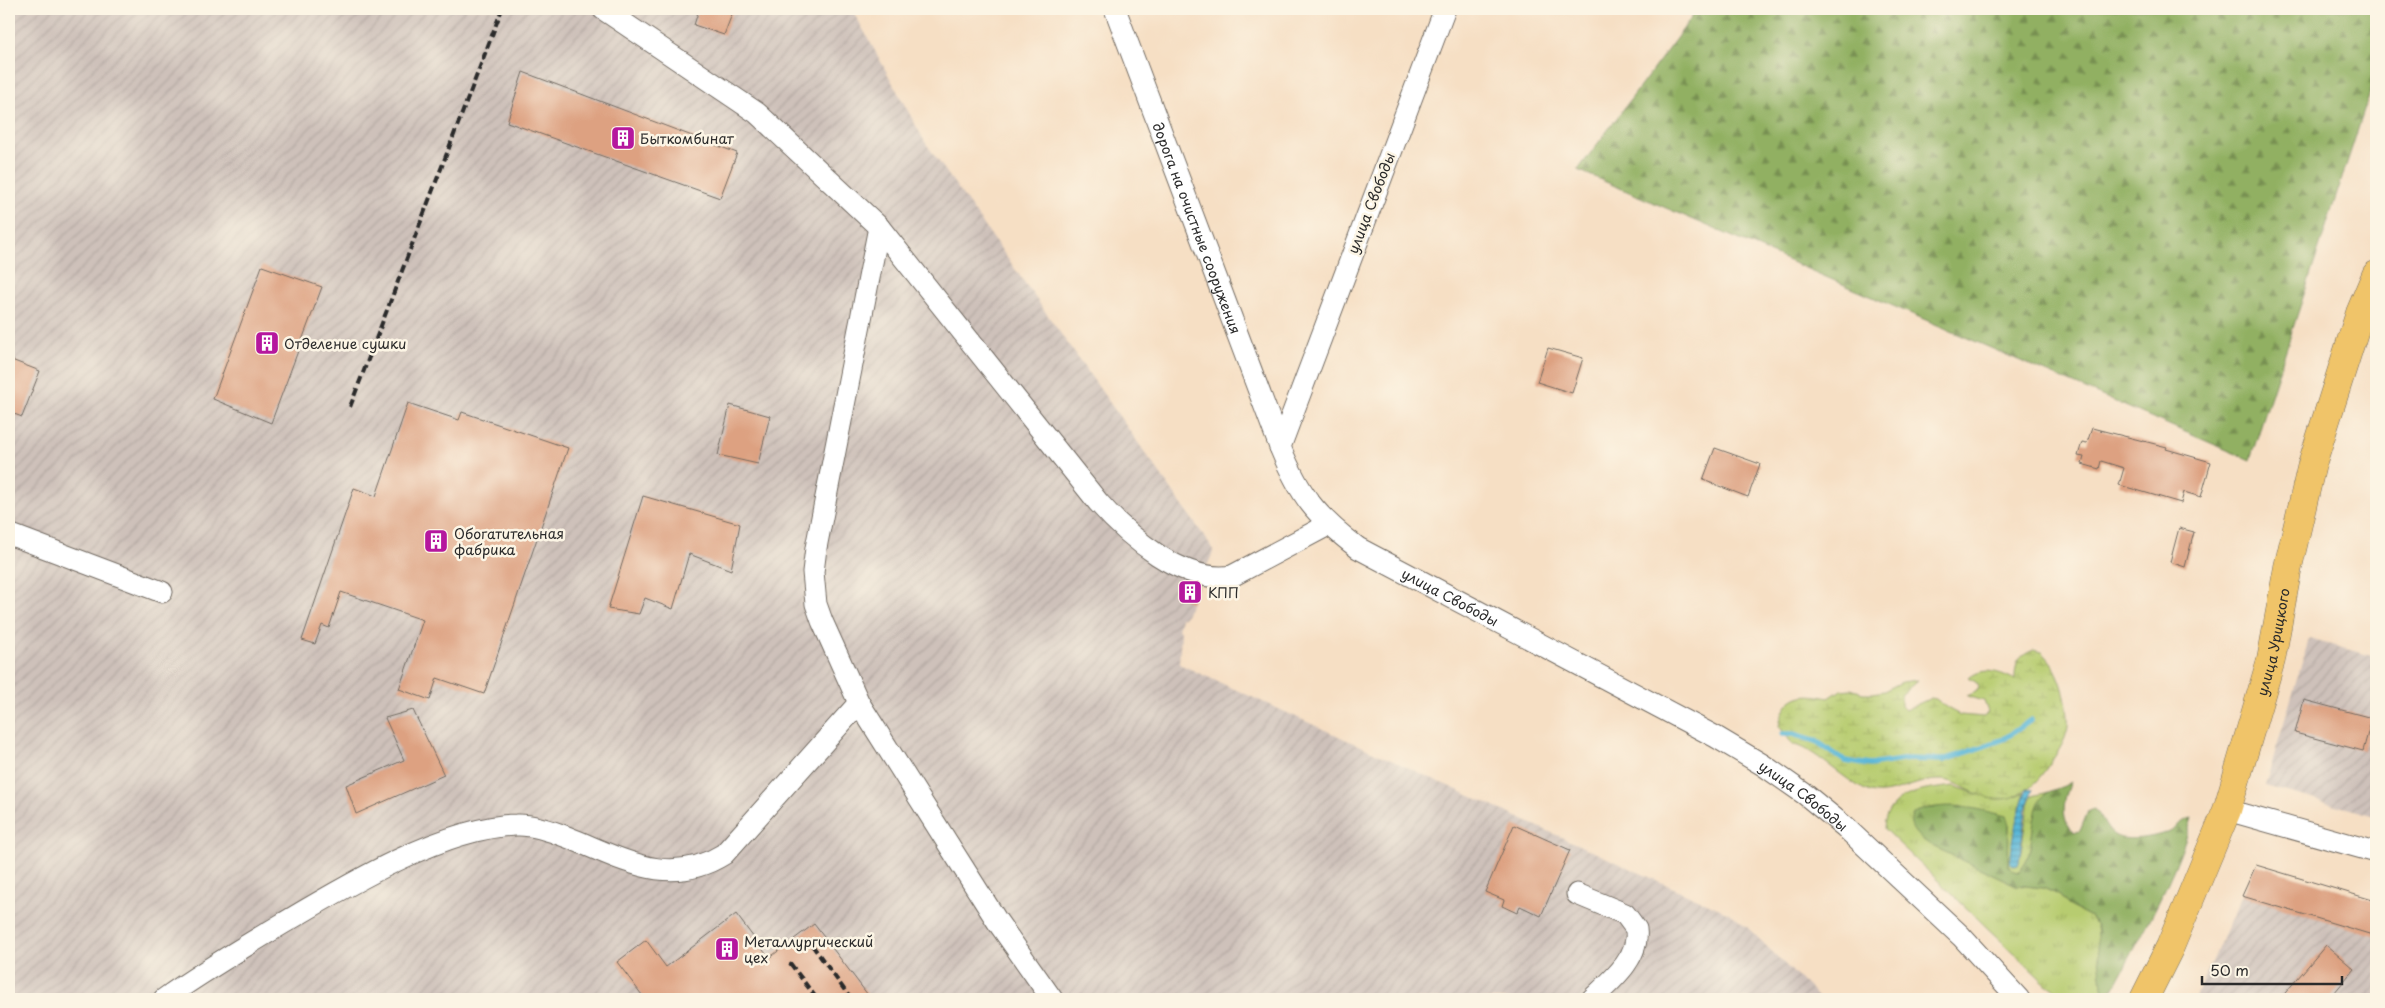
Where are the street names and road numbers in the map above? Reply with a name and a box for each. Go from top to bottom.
street label: дорога на очистные сооружения [1148,119,1247,337]
street label: улица Свободы [1342,149,1400,257]
street label: улица Свободы [1398,562,1502,631]
street label: улица Урицкого [2251,586,2294,698]
street label: улица Свободы [1755,755,1853,836]

